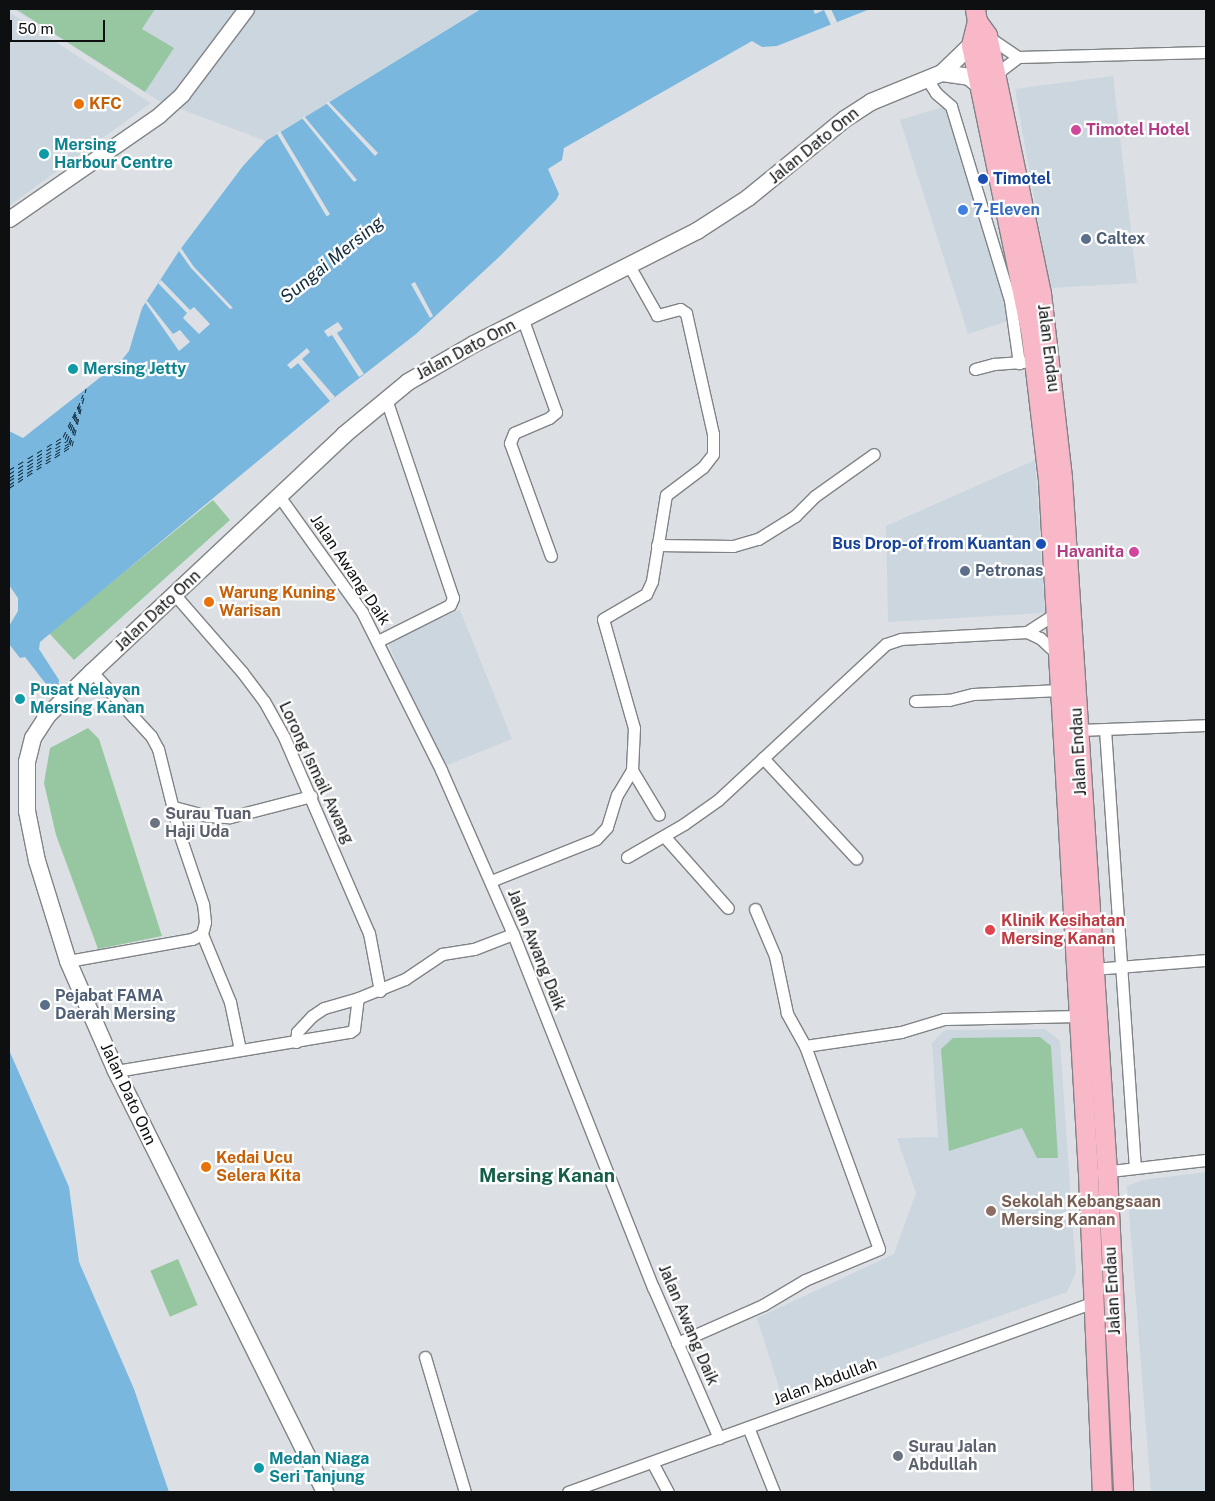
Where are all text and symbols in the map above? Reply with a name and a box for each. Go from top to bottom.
scale bar [12,10,108,42]
text: 50 m [18,20,53,37]
place label: KFC [89,94,122,114]
marker: KFC [73,98,85,110]
street label: Jalan Dato Onn [765,104,863,188]
place label: Timotel Hotel [1086,120,1190,140]
marker: Timotel Hotel [1070,124,1082,136]
place label: Mersing Harbour Centre [54,135,173,173]
marker: Mersing Harbour Centre [38,148,50,160]
place label: Timotel [993,169,1051,189]
marker: Timotel [977,173,989,185]
place label: 7-Eleven [973,200,1040,220]
marker: 7-Eleven [957,204,969,216]
water label: Sungai Mersing [276,212,388,308]
place label: Caltex [1096,229,1145,249]
marker: Caltex [1080,233,1092,245]
street label: Jalan Endau [1033,303,1063,393]
street label: Jalan Dato Onn [413,316,519,384]
place label: Mersing Jetty [83,359,186,379]
marker: Mersing Jetty [67,363,79,375]
street label: Jalan Awang Daik [306,511,394,629]
place label: Bus Drop-of from Kuantan [832,534,1031,554]
marker: Bus Drop-of from Kuantan [1035,538,1047,550]
place label: Havanita [1056,542,1124,562]
marker: Havanita [1128,546,1140,558]
place label: Petronas [975,561,1043,581]
marker: Petronas [959,565,971,577]
street label: Jalan Dato Onn [111,566,205,656]
place label: Warung Kuning Warisan [219,583,336,621]
marker: Warung Kuning Warisan [203,596,215,608]
place label: Pusat Nelayan Mersing Kanan [30,680,144,718]
marker: Pusat Nelayan Mersing Kanan [14,693,26,705]
street label: Lorong Ismail Awang [275,699,357,847]
street label: Jalan Endau [1067,707,1091,797]
place label: Surau Tuan Haji Uda [165,804,251,842]
marker: Surau Tuan Haji Uda [149,817,161,829]
street label: Jalan Awang Daik [503,886,569,1014]
place label: Klinik Kesihatan Mersing Kanan [1001,911,1125,949]
marker: Klinik Kesihatan Mersing Kanan [983,923,997,937]
place label: Pejabat FAMA Daerah Mersing [55,986,176,1024]
marker: Pejabat FAMA Daerah Mersing [39,999,51,1011]
street label: Jalan Dato Onn [96,1040,160,1148]
place label: Kedai Ucu Selera Kita [216,1148,301,1186]
marker: Kedai Ucu Selera Kita [200,1161,212,1173]
district label: Mersing Kanan [479,1165,615,1187]
place label: Sekolah Kebangsaan Mersing Kanan [1001,1192,1161,1230]
marker: Sekolah Kebangsaan Mersing Kanan [985,1205,997,1217]
street label: Jalan Endau [1101,1246,1125,1336]
street label: Jalan Awang Daik [654,1262,722,1388]
street label: Jalan Abdullah [770,1354,880,1410]
place label: Surau Jalan Abdullah [908,1437,996,1475]
place label: Medan Niaga Seri Tanjung [269,1449,369,1487]
marker: Surau Jalan Abdullah [892,1450,904,1462]
marker: Medan Niaga Seri Tanjung [253,1462,265,1474]

